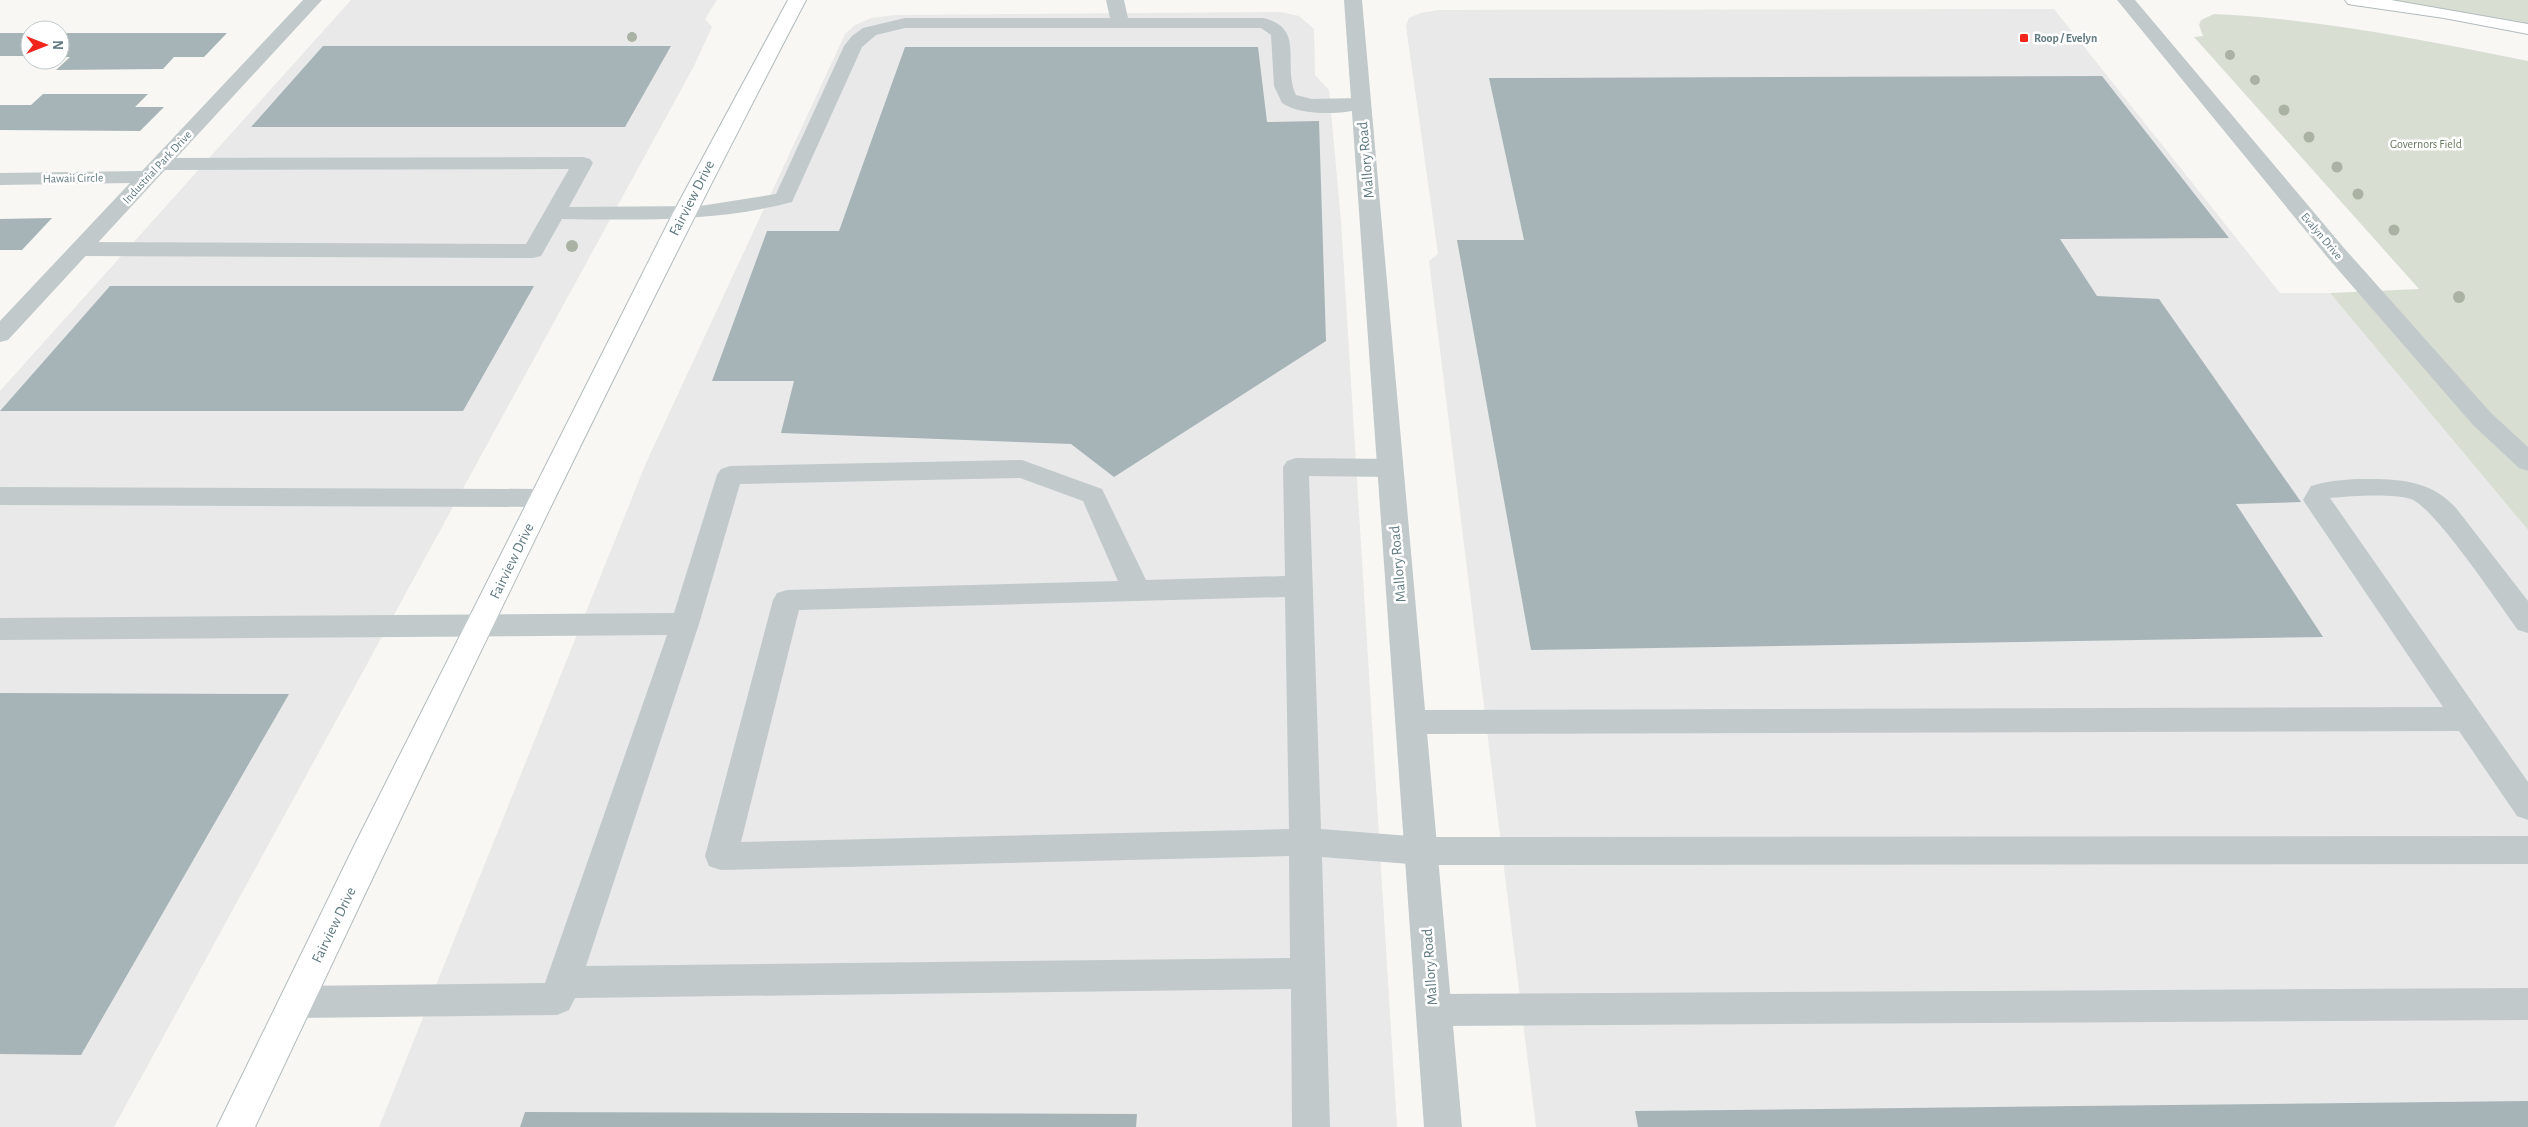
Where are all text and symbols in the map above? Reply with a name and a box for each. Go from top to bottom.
north arrow [20,20,70,70]
marker: Roop / Evelyn [2018,32,2030,44]
place label: Roop / Evelyn [2034,32,2097,45]
text: N [50,40,64,50]
street label: Mallory Road [1355,121,1377,199]
street label: Industrial Park Drive [120,128,194,206]
park label: Governors Field [2390,138,2462,150]
street label: Fairview Drive [667,158,717,238]
street label: Hawaii Circle [43,171,103,185]
street label: Evalyn Drive [2298,210,2345,262]
street label: Fairview Drive [487,521,537,601]
street label: Mallory Road [1387,525,1409,603]
street label: Fairview Drive [309,885,359,965]
street label: Mallory Road [1420,928,1440,1006]

